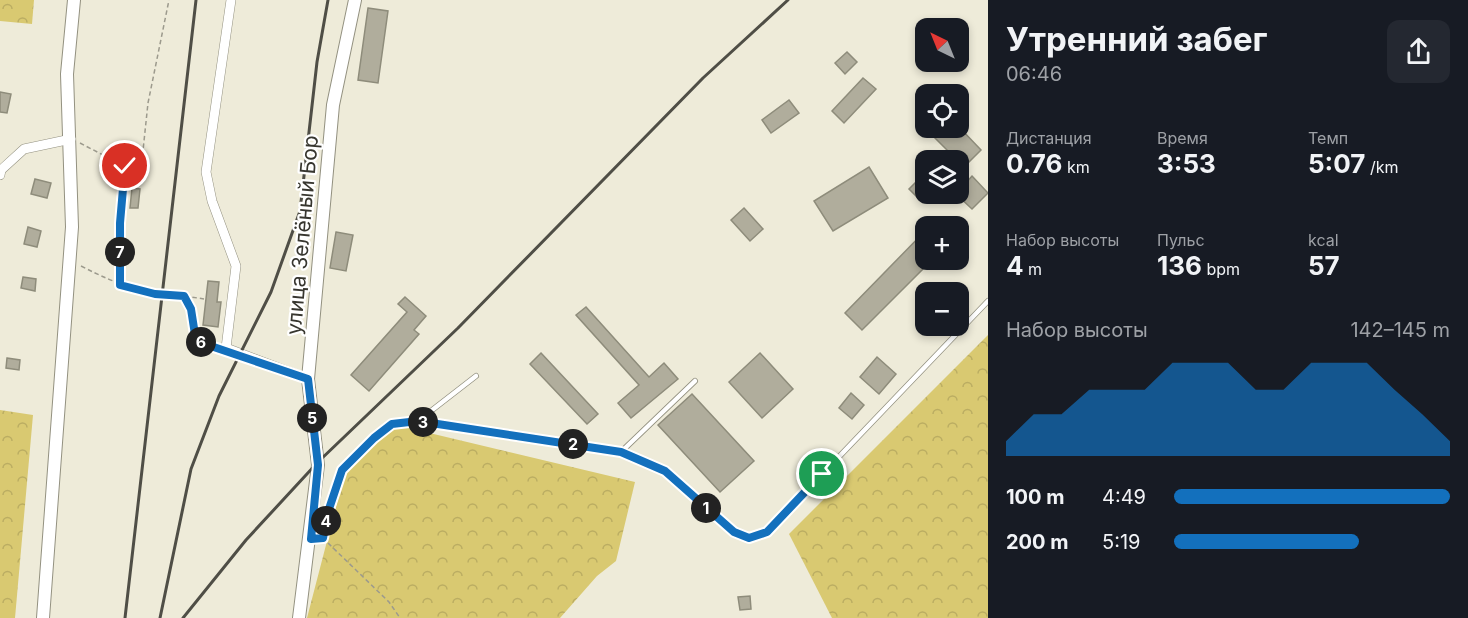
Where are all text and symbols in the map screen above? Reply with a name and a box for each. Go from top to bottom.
north arrow [915,18,969,72]
map controls [915,18,969,336]
text: Утренний забег [1006,19,1267,59]
button: share [1387,20,1450,83]
text: 06:46 [1006,62,1062,86]
button: locate [915,84,969,138]
text: Дистанция [1006,128,1092,148]
text: Время [1157,128,1208,148]
text: Темп [1308,128,1348,148]
street label: улица Зелёный Бор [281,134,323,336]
pin [99,140,150,191]
text: 0.76 [1006,148,1062,179]
text: 3:53 [1157,148,1216,179]
text: 5:07 [1308,148,1365,179]
icon: check [108,149,141,182]
button: layers [915,150,969,204]
text: km [1062,157,1090,177]
text: /km [1365,157,1399,177]
button: + [915,216,969,270]
text: Набор высоты [1006,230,1119,250]
text: Пульс [1157,230,1205,250]
text: kcal [1308,230,1339,250]
pin: 7 [105,237,135,267]
text: 7 [115,242,125,262]
text: 4 [1006,250,1024,281]
text: 136 [1157,250,1202,281]
text: 57 [1308,250,1340,281]
text: m [1024,259,1042,279]
text: bpm [1202,259,1240,279]
button: − [915,282,969,336]
text: Набор высоты [1006,318,1148,342]
text: 142–145 m [1350,318,1450,342]
pin: 6 [186,327,216,357]
text: 6 [196,332,206,352]
pin: 5 [297,403,327,433]
pin: 3 [408,407,438,437]
text: 5 [307,408,317,428]
text: 3 [418,412,428,432]
pin: 2 [558,429,588,459]
text: 2 [568,434,578,454]
pin [796,448,847,499]
icon: arrive [805,457,838,490]
text: 100 m [1006,485,1065,509]
text: 4:49 [1102,485,1146,509]
pin: 1 [691,493,721,523]
text: 1 [703,498,709,518]
pin: 4 [311,506,341,536]
text: 4 [321,511,331,531]
text: 200 m [1006,530,1069,554]
text: 5:19 [1102,530,1140,554]

